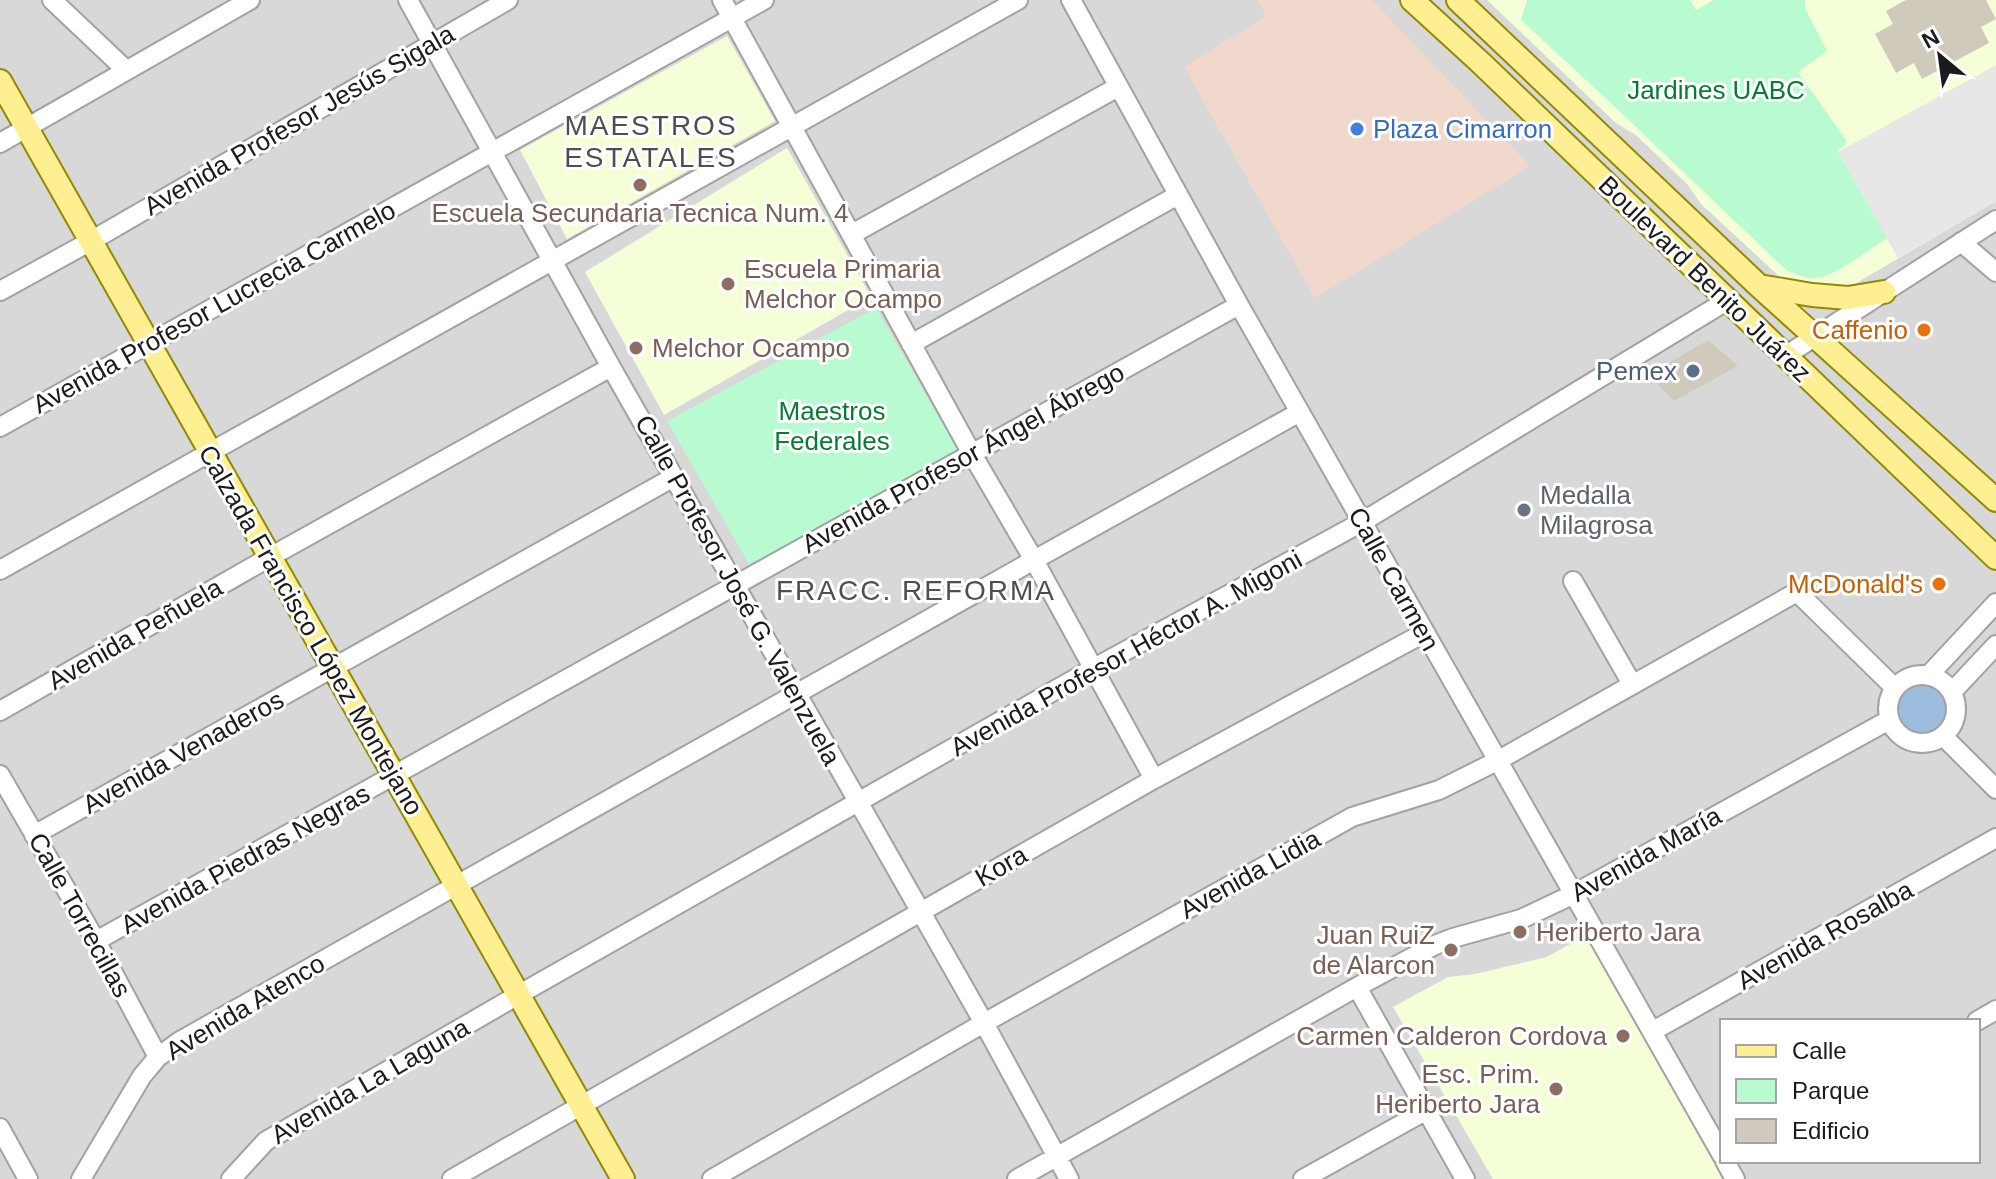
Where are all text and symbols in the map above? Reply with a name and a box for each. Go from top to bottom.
north arrow [1900,16,1980,96]
street label: Avenida Profesor Jesús Sigala [138,18,460,221]
text: N [1918,24,1944,54]
park label: Jardines UABC [1627,75,1805,105]
district label: MAESTROS ESTATALES [564,110,738,173]
place label: Plaza Cimarron [1373,114,1552,144]
marker: Plaza Cimarron [1348,120,1366,138]
street label: Boulevard Benito Juárez [1593,170,1817,388]
marker: Escuela Secundaria Tecnica Num. 4 [631,176,649,194]
street label: Avenida Profesor Lucrecia Carmelo [27,195,401,419]
place label: Escuela Secundaria Tecnica Num. 4 [431,198,849,228]
place label: Escuela Primaria Melchor Ocampo [744,254,942,314]
marker: Escuela Primaria Melchor Ocampo [719,275,737,293]
place label: Caffenio [1812,315,1908,345]
marker: Caffenio [1915,321,1933,339]
place label: Melchor Ocampo [652,333,850,363]
marker: Melchor Ocampo [627,339,645,357]
place label: Pemex [1596,356,1677,386]
street label: Avenida Profesor Ángel Ábrego [797,357,1129,559]
marker: Pemex [1684,362,1702,380]
park label: Maestros Federales [774,396,890,456]
street label: Calle Profesor José G. Valenzuela [629,410,847,771]
street label: Calzada Francisco López Montejano [193,440,429,820]
place label: Medalla Milagrosa [1540,480,1653,540]
marker: Medalla Milagrosa [1515,501,1533,519]
street label: Calle Carmen [1342,502,1446,656]
street label: Avenida Profesor Héctor A. Migoni [945,544,1307,762]
place label: McDonald's [1788,569,1923,599]
street label: Avenida Peñuela [43,572,228,696]
district label: FRACC. REFORMA [776,575,1056,606]
marker: McDonald's [1930,575,1948,593]
street label: Avenida Venaderos [77,684,289,820]
street label: Avenida Piedras Negras [115,778,375,940]
street label: Avenida María [1566,800,1727,908]
street label: Avenida Lidia [1175,823,1326,925]
street label: Calle Torrecillas [23,828,137,1002]
street label: Kora [970,839,1033,893]
street label: Avenida Rosalba [1732,874,1919,996]
place label: Heriberto Jara [1536,917,1701,947]
place label: Juan RuiZ de Alarcon [1312,920,1435,980]
marker: Heriberto Jara [1511,923,1529,941]
marker: Juan RuiZ de Alarcon [1442,941,1460,959]
street label: Avenida Atenco [160,948,330,1066]
street label: Avenida La Laguna [266,1012,475,1150]
legend [1720,1019,1980,1163]
place label: Carmen Calderon Cordova [1296,1021,1608,1051]
marker: Carmen Calderon Cordova [1614,1027,1632,1045]
text: Calle [1792,1037,1847,1064]
place label: Esc. Prim. Heriberto Jara [1375,1059,1541,1119]
text: Parque [1792,1077,1869,1104]
marker: Esc. Prim. Heriberto Jara [1547,1080,1565,1098]
text: Edificio [1792,1117,1869,1144]

